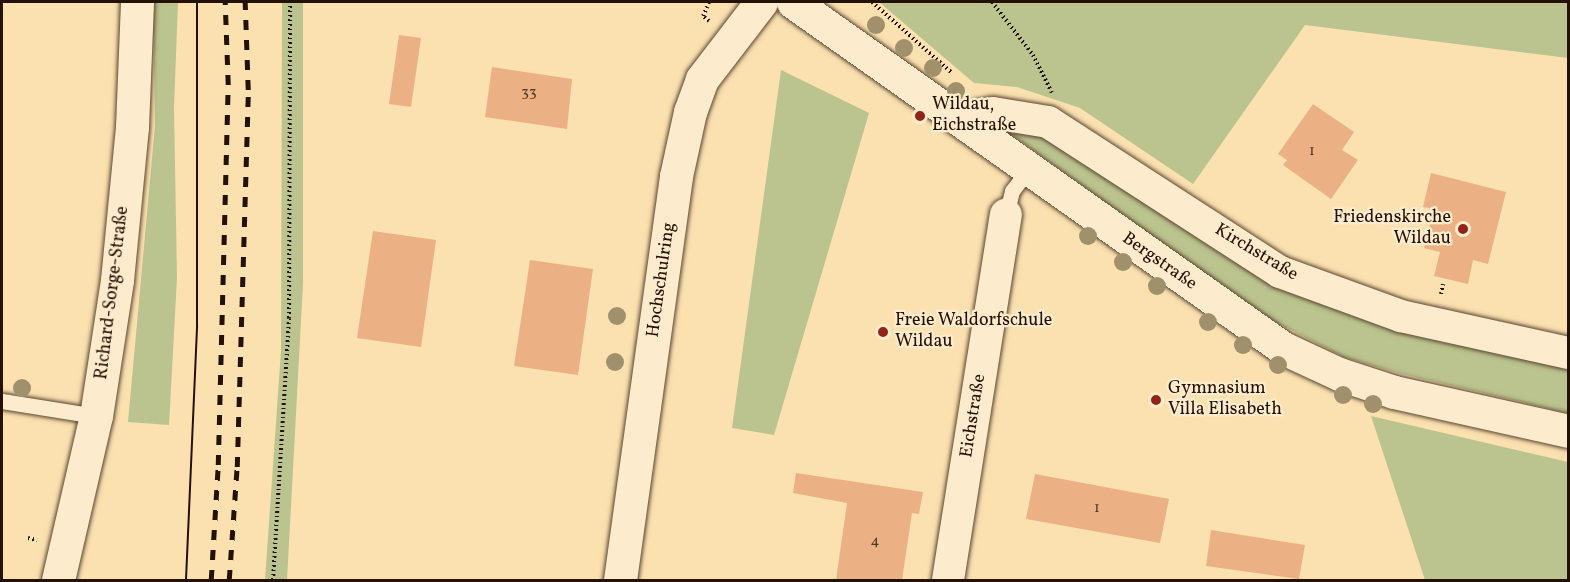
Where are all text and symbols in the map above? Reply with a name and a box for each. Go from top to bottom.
house number: 33 [521,84,537,102]
place label: Wildau, Eichstraße [932,95,1016,138]
marker: Wildau, Eichstraße [913,109,927,123]
house number: 1 [1309,143,1315,161]
street label: Richard-Sorge-Straße [92,205,134,381]
place label: Friedenskirche Wildau [1333,208,1451,250]
street label: Kirchstraße [1210,220,1302,286]
street label: Hochschulring [643,221,681,339]
marker: Friedenskirche Wildau [1456,222,1470,236]
street label: Bergstraße [1117,228,1201,296]
place label: Freie Waldorfschule Wildau [895,311,1053,354]
marker: Freie Waldorfschule Wildau [876,325,890,339]
street label: Eichstraße [957,373,991,459]
place label: Gymnasium Villa Elisabeth [1168,379,1282,422]
marker: Gymnasium Villa Elisabeth [1149,393,1163,407]
house number: 1 [1094,500,1100,518]
house number: 4 [871,533,879,551]

